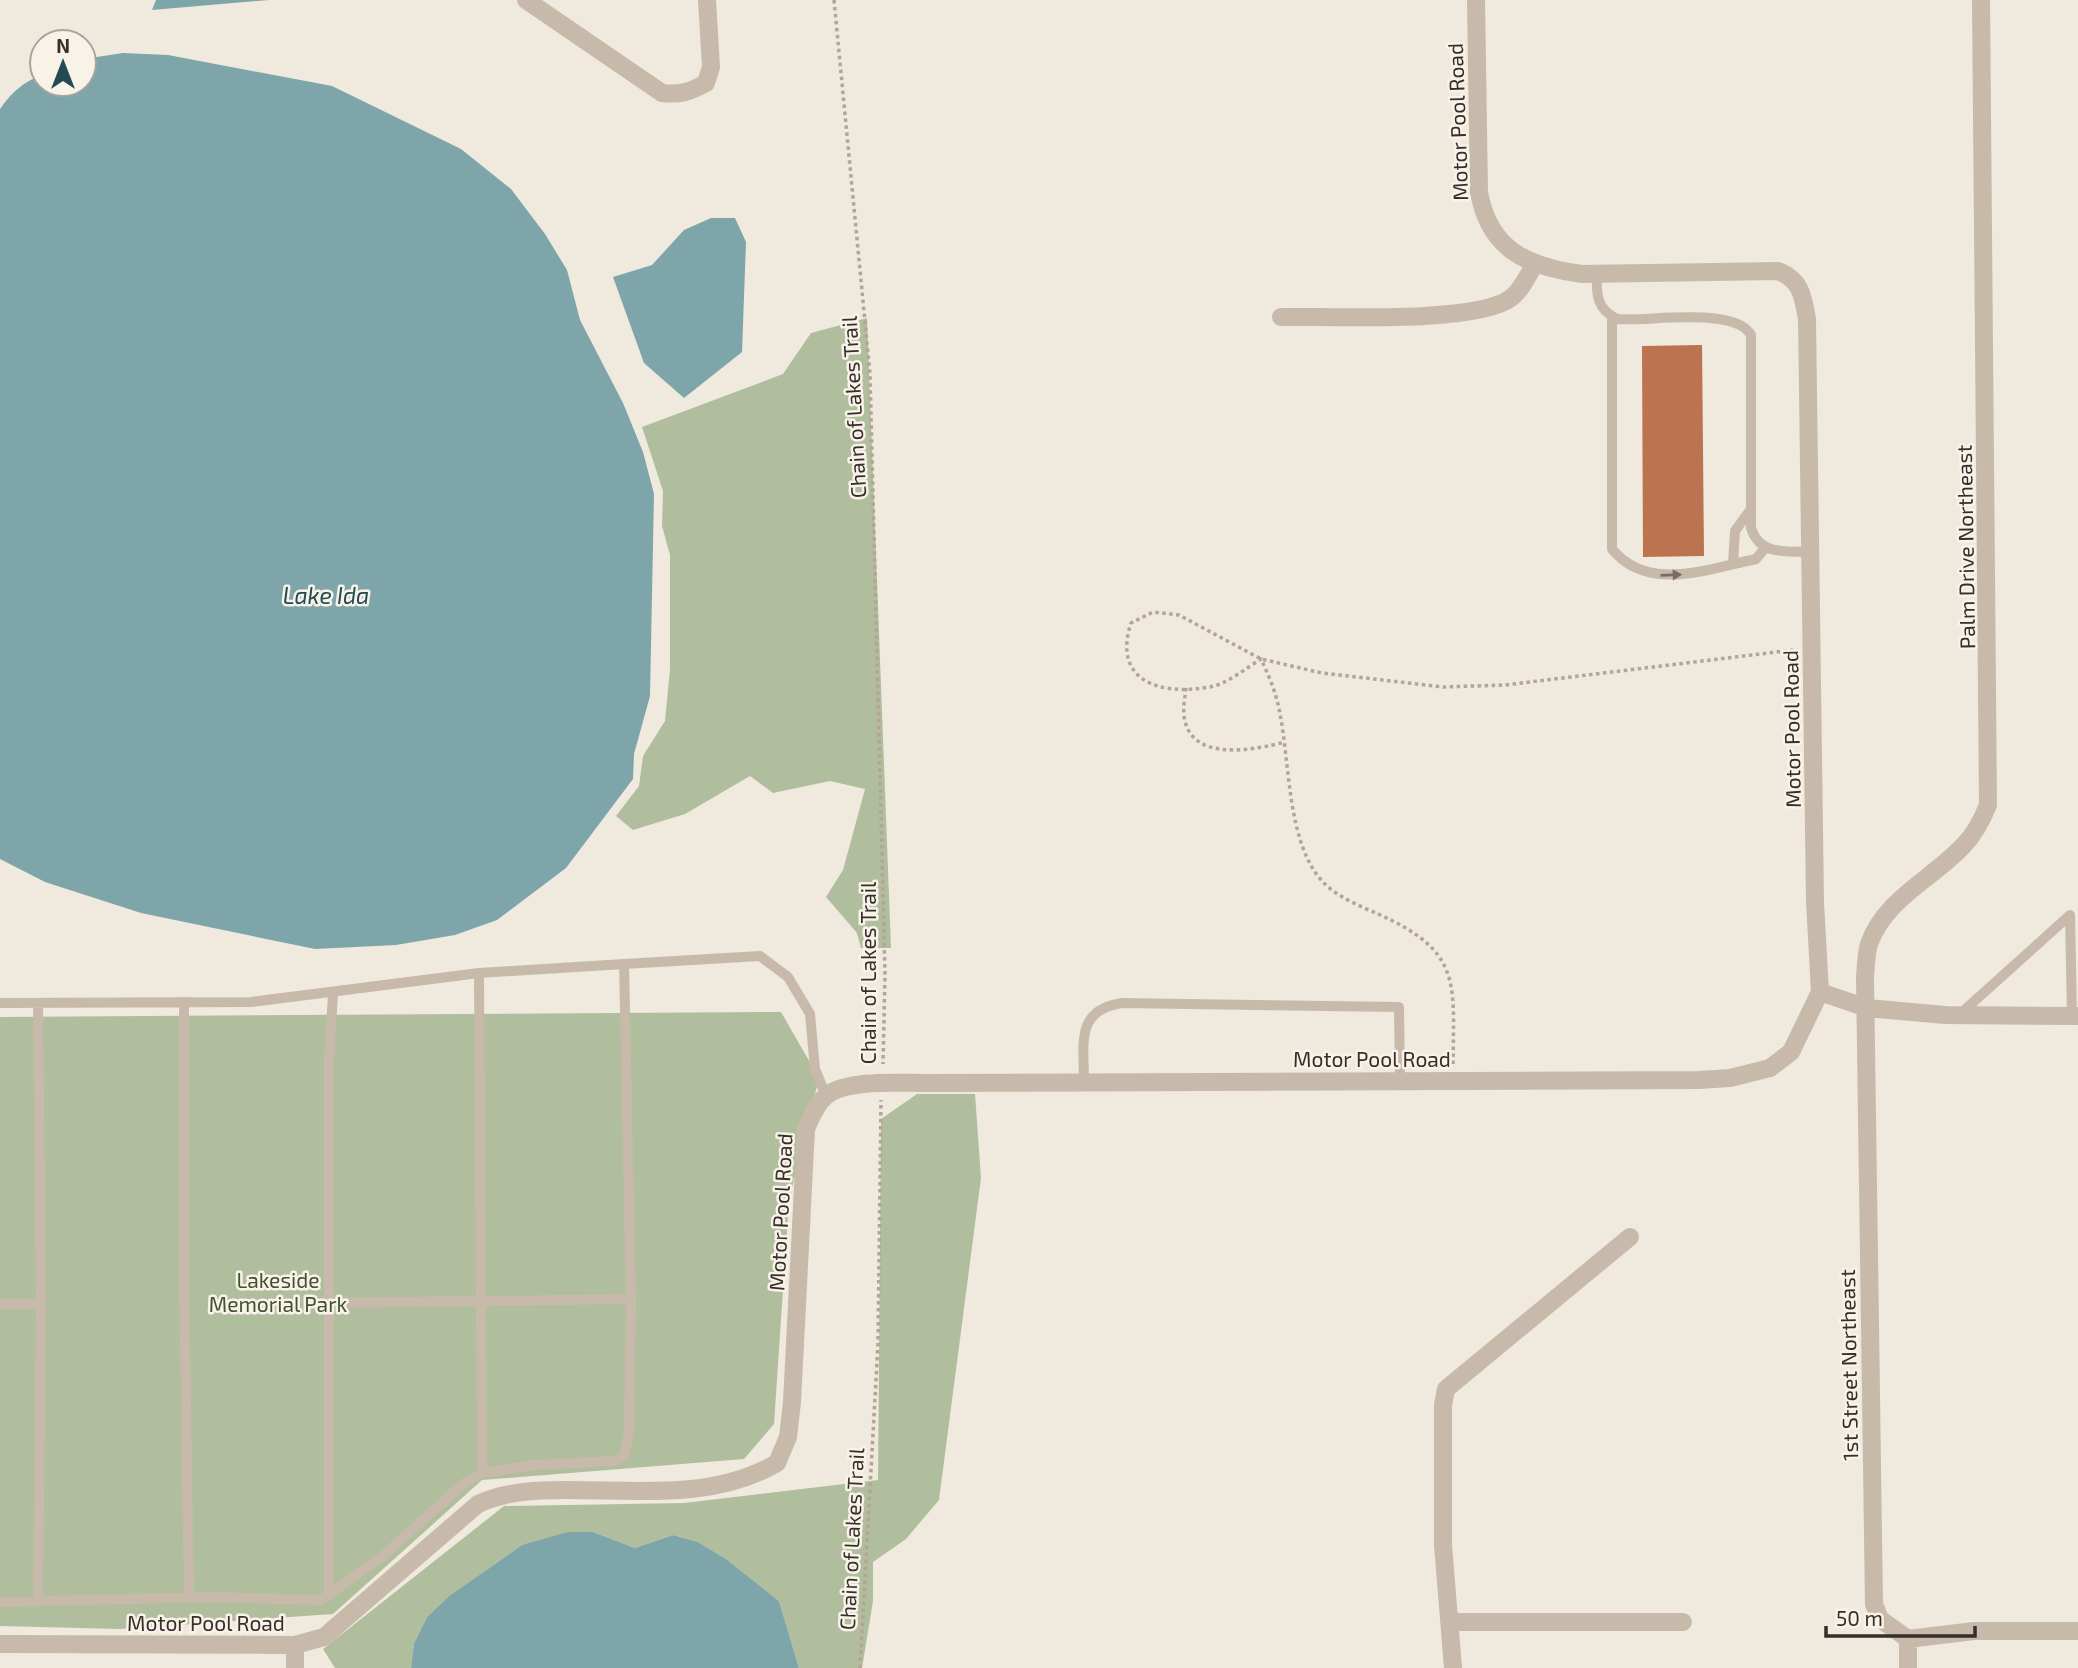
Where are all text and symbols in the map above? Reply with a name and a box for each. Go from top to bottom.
north arrow [28,28,98,98]
text: N [56,34,70,57]
street label: Motor Pool Road [1442,43,1472,201]
street label: Chain of Lakes Trail [836,314,870,499]
street label: Palm Drive Northeast [1951,445,1979,649]
one-way arrow [1660,569,1682,580]
water label: Lake Ida [283,581,369,609]
street label: Motor Pool Road [1777,650,1805,808]
street label: Chain of Lakes Trail [855,881,880,1064]
street label: Motor Pool Road [1293,1046,1451,1071]
street label: Motor Pool Road [763,1133,797,1291]
park label: Lakeside Memorial Park [209,1267,348,1316]
street label: 1st Street Northeast [1834,1269,1862,1461]
street label: Chain of Lakes Trail [834,1446,868,1631]
scale bar [1826,1594,1975,1638]
text: 50 m [1836,1605,1883,1630]
street label: Motor Pool Road [127,1610,285,1635]

